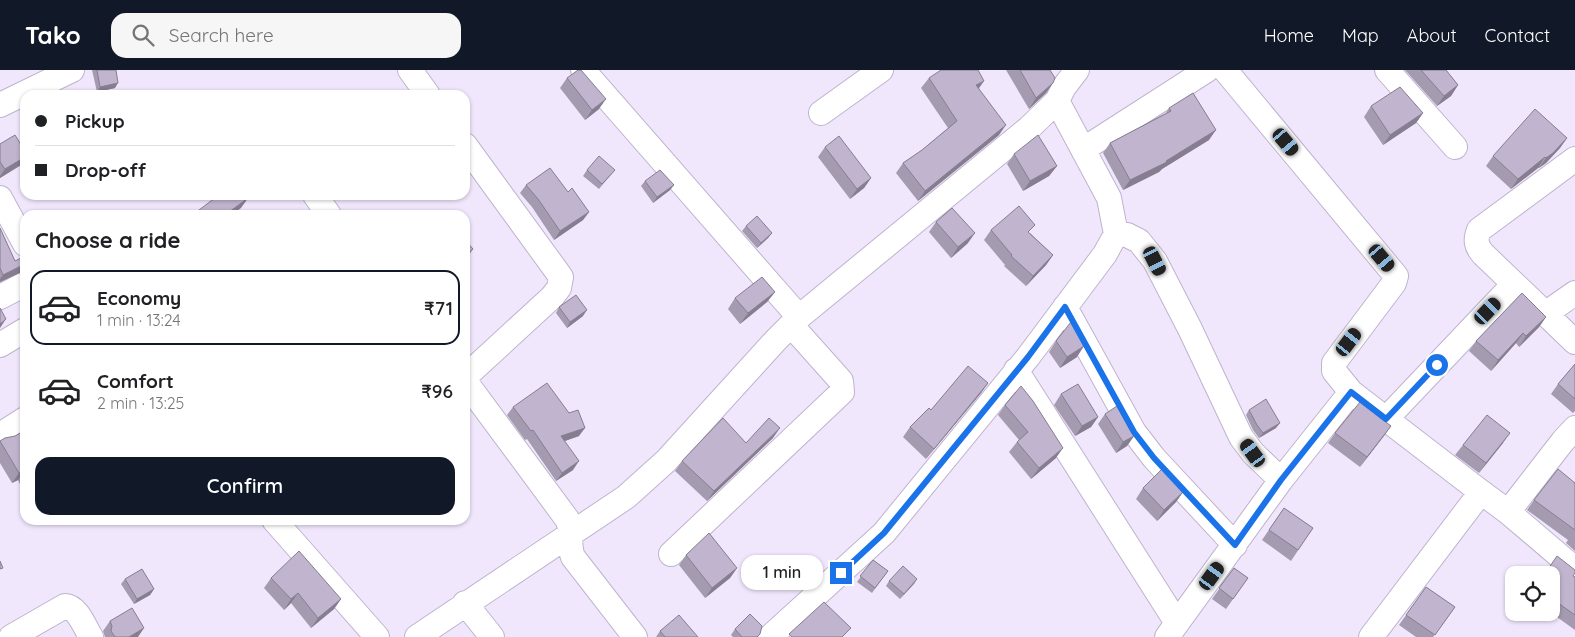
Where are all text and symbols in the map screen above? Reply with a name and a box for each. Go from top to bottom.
search box [111,13,461,58]
text: Tako [25,20,81,50]
icon: search [129,21,157,49]
text: Search here [169,23,274,47]
text: Home [1264,24,1314,47]
text: Map [1342,24,1379,47]
text: About [1407,24,1457,47]
text: Contact [1485,24,1550,47]
text: Pickup [65,109,125,133]
car [1270,126,1301,158]
text: Drop-off [65,158,146,182]
text: Choose a ride [35,226,180,254]
car [1366,242,1397,274]
car [1141,244,1168,278]
icon: car [37,285,82,330]
text: Economy [97,286,181,310]
car [1472,295,1503,327]
text: ₹71 [424,296,453,320]
text: 1 min · 13:24 [97,310,181,330]
car [1333,326,1364,358]
route start [1426,354,1448,376]
icon: car [37,368,82,413]
text: Comfort [97,369,174,393]
text: ₹96 [421,379,453,403]
text: 2 min · 13:25 [97,393,184,413]
car [1238,436,1267,470]
button: Confirm [35,457,455,515]
callout: 1 min [741,556,824,590]
car [1197,559,1226,593]
text: 1 min [763,562,801,582]
route end [830,562,852,584]
map controls [1505,566,1560,621]
button: locate [1505,566,1560,621]

